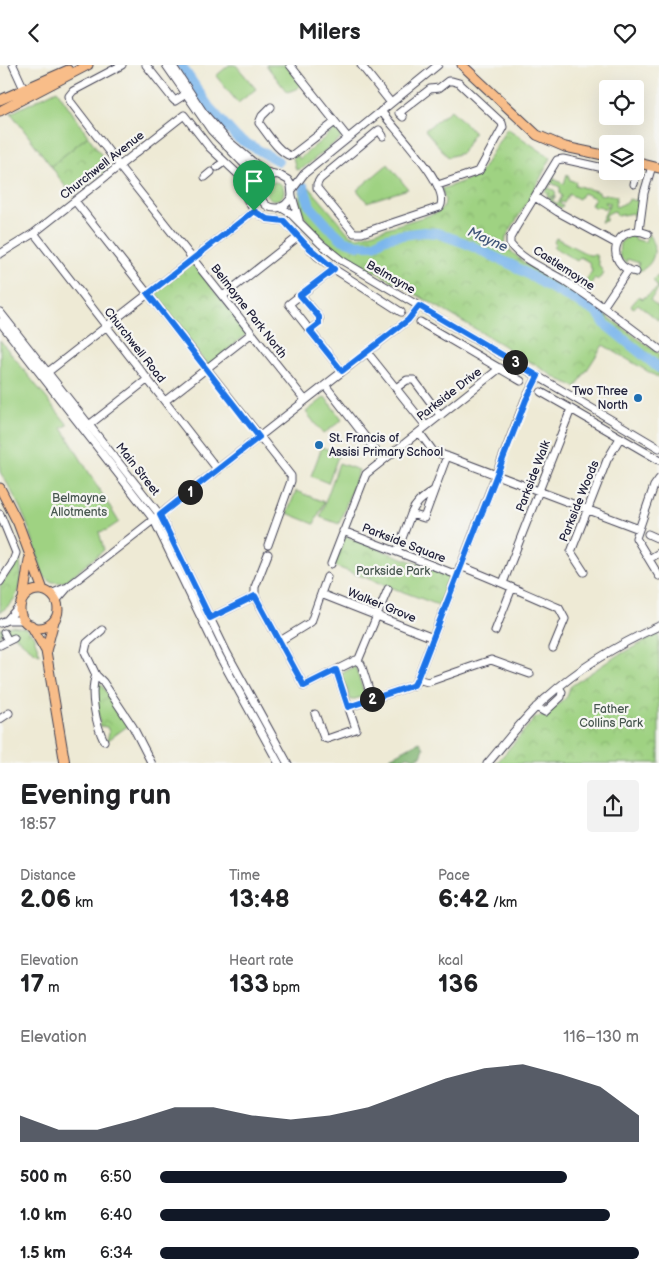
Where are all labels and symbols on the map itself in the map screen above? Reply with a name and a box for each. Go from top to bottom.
street label: Churchwell Avenue [57,128,147,203]
pin [233,160,275,211]
water label: Mayne [465,223,511,256]
street label: Castlemoyne [530,243,597,294]
street label: Belmayne [364,257,418,297]
street label: Belmayne Park North [207,261,290,362]
street label: Churchwell Road [101,305,169,386]
pin: 3 [502,349,528,375]
street label: Parkside Drive [414,364,485,424]
place label: Two Three North [572,384,628,413]
marker: Two Three North [632,392,644,404]
place label: St. Francis of Assisi Primary School [329,431,443,460]
street label: Parkside Walk [513,438,554,514]
marker: St. Francis of Assisi Primary School [313,439,325,451]
street label: Main Street [112,440,163,499]
street label: Parkside Woods [556,458,603,544]
pin: 1 [178,479,202,505]
park label: Belmayne Allotments [51,491,107,520]
street label: Parkside Square [360,521,448,566]
park label: Parkside Park [356,564,430,579]
street label: Walker Grove [345,585,418,626]
pin: 2 [360,687,384,711]
park label: Father Collins Park [579,702,643,731]

